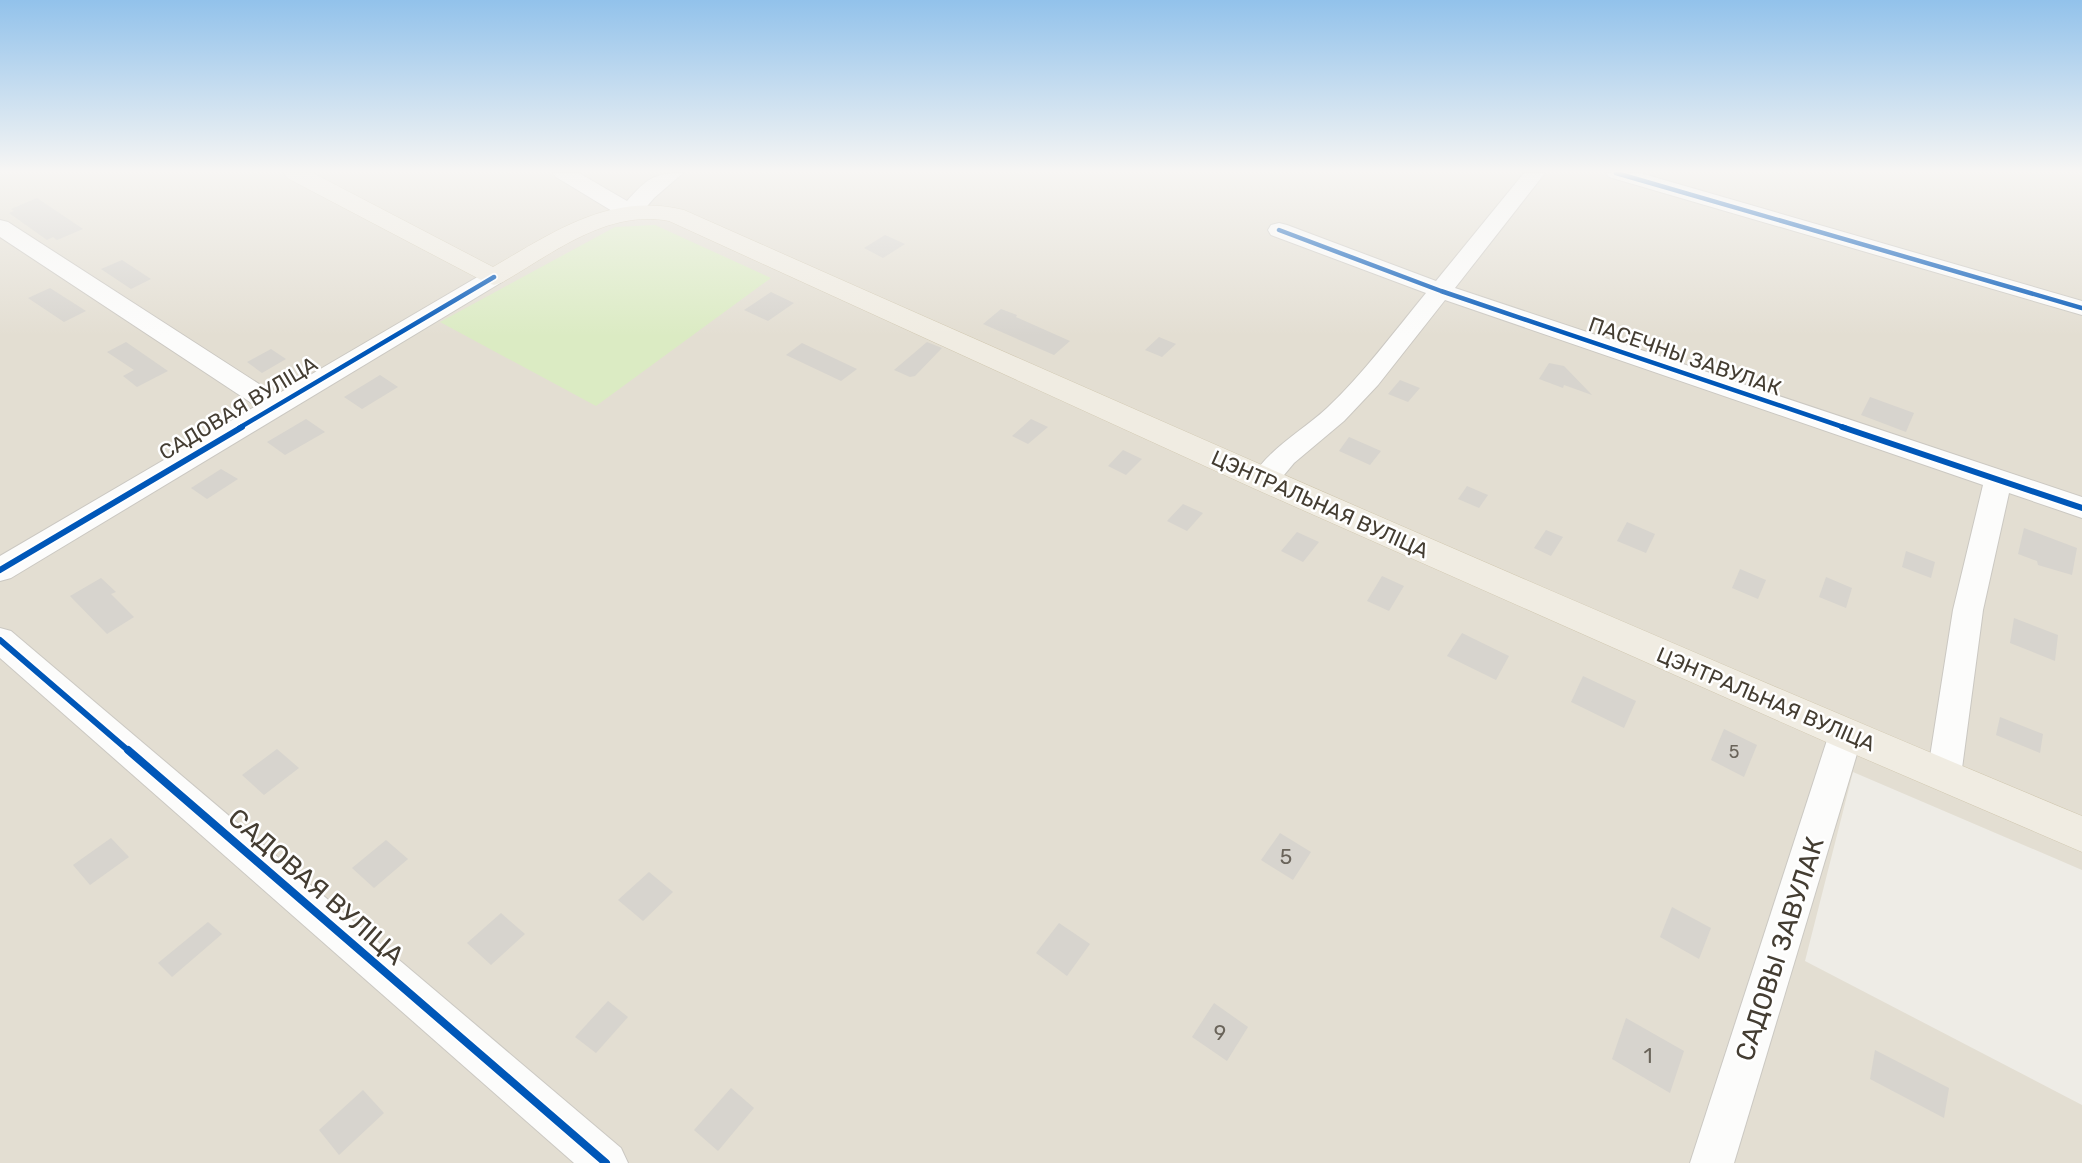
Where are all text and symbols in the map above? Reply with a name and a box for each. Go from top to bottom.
street label: ПАСЕЧНЫ ЗАВУЛАК [1585,311,1785,401]
street label: САДОВАЯ ВУЛІЦА [154,351,322,465]
street label: ЦЭНТРАЛЬНАЯ ВУЛІЦА [1208,445,1432,563]
street label: ЦЭНТРАЛЬНАЯ ВУЛІЦА [1653,642,1879,756]
house number: 5 [1729,741,1739,763]
street label: САДОВАЯ ВУЛІЦА [222,802,410,972]
street label: САДОВЫ ЗАВУЛАК [1729,833,1831,1065]
house number: 5 [1280,844,1292,869]
house number: 9 [1214,1020,1226,1045]
house number: 1 [1644,1043,1653,1068]

